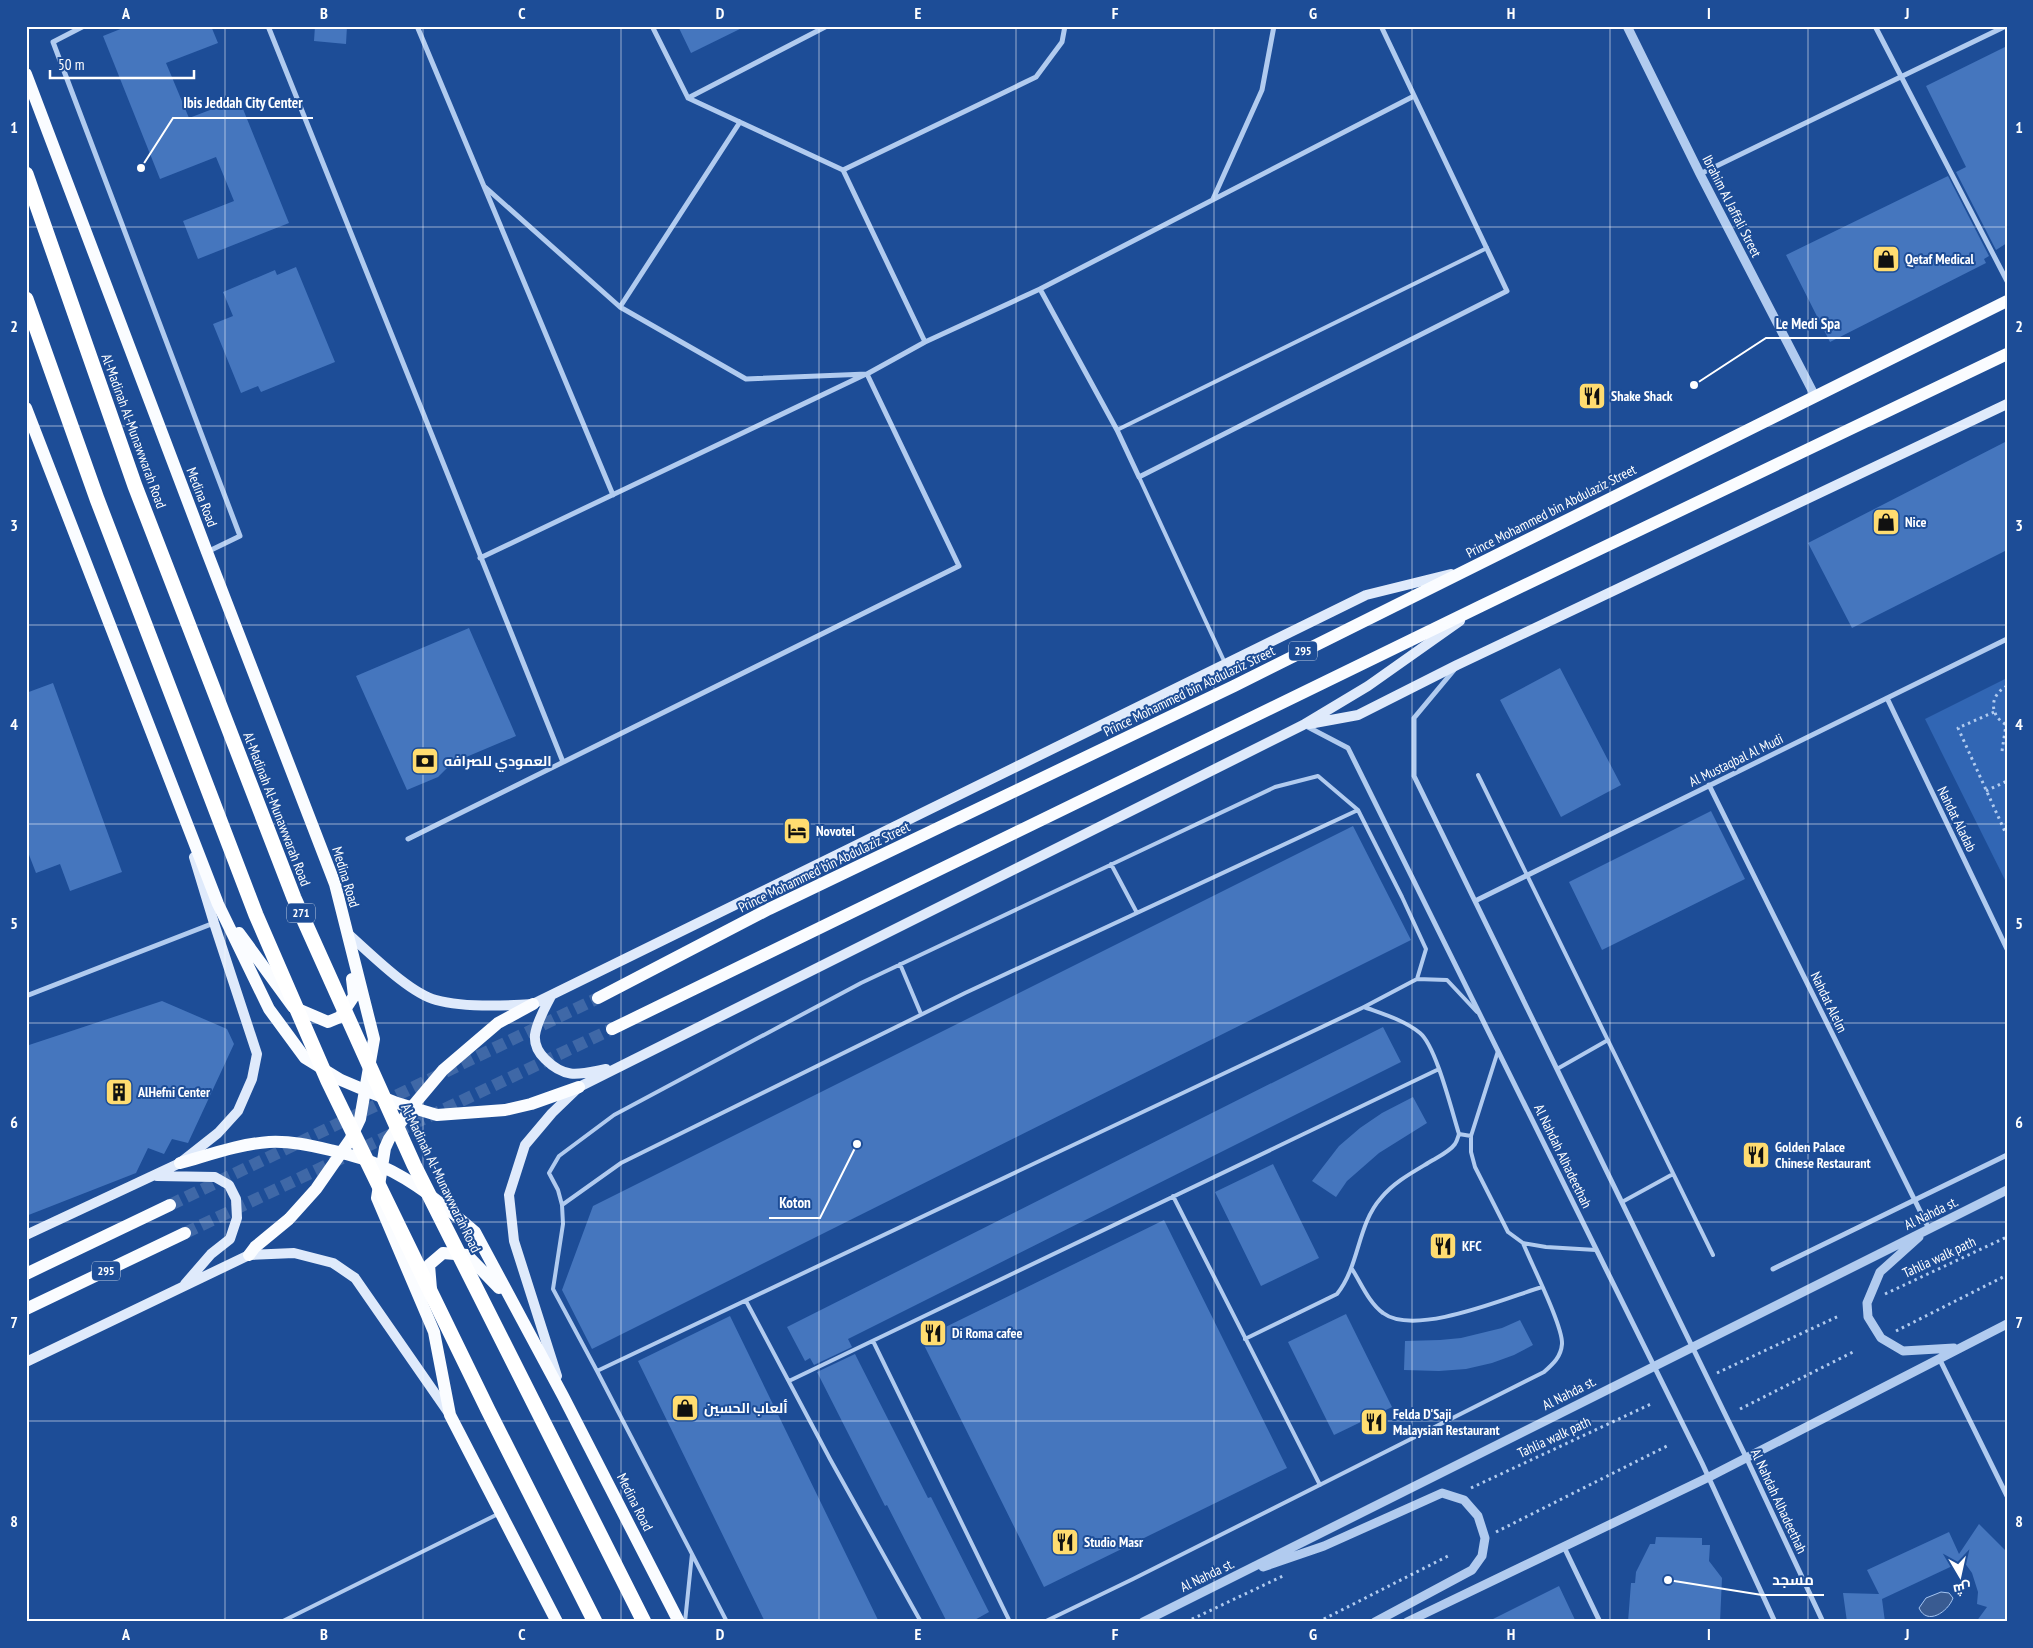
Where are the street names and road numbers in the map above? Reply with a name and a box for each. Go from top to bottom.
street label: Ibrahim Al Jaffali Street [1698,152,1766,260]
street label: Al-Madinah Al-Munawwarah Road [98,351,170,511]
street label: Prince Mohammed bin Abdulaziz Street [1463,460,1639,562]
street label: Medina Road [182,465,222,529]
road number: 295 [1289,641,1317,660]
street label: Prince Mohammed bin Abdulaziz Street [1100,642,1278,740]
street label: Al-Madinah Al-Munawwarah Road [239,729,315,889]
street label: Al Mustaqbal Al Mudi [1686,729,1786,791]
street label: Nahdat Aladab [1933,783,1981,855]
street label: Prince Mohammed bin Abdulaziz Street [735,818,913,916]
street label: Medina Road [328,845,364,909]
road number: 271 [287,904,315,922]
street label: Nahdat Alelm [1807,969,1851,1035]
street label: Al-Madinah Al-Munawwarah Road [397,1101,485,1255]
street label: Al Nahdah Alhadeethah [1530,1101,1596,1211]
street label: Al Nahda st. [1901,1192,1961,1234]
street label: Tahlia walk path [1900,1232,1978,1282]
road number: 295 [92,1262,120,1280]
street label: Al Nahda st. [1539,1372,1599,1414]
street label: Tahlia walk path [1515,1412,1593,1462]
street label: Al Nahdah Alhadeethah [1747,1446,1811,1556]
street label: Medina Road [613,1470,657,1534]
street label: Al Nahda st. [1177,1554,1237,1596]

